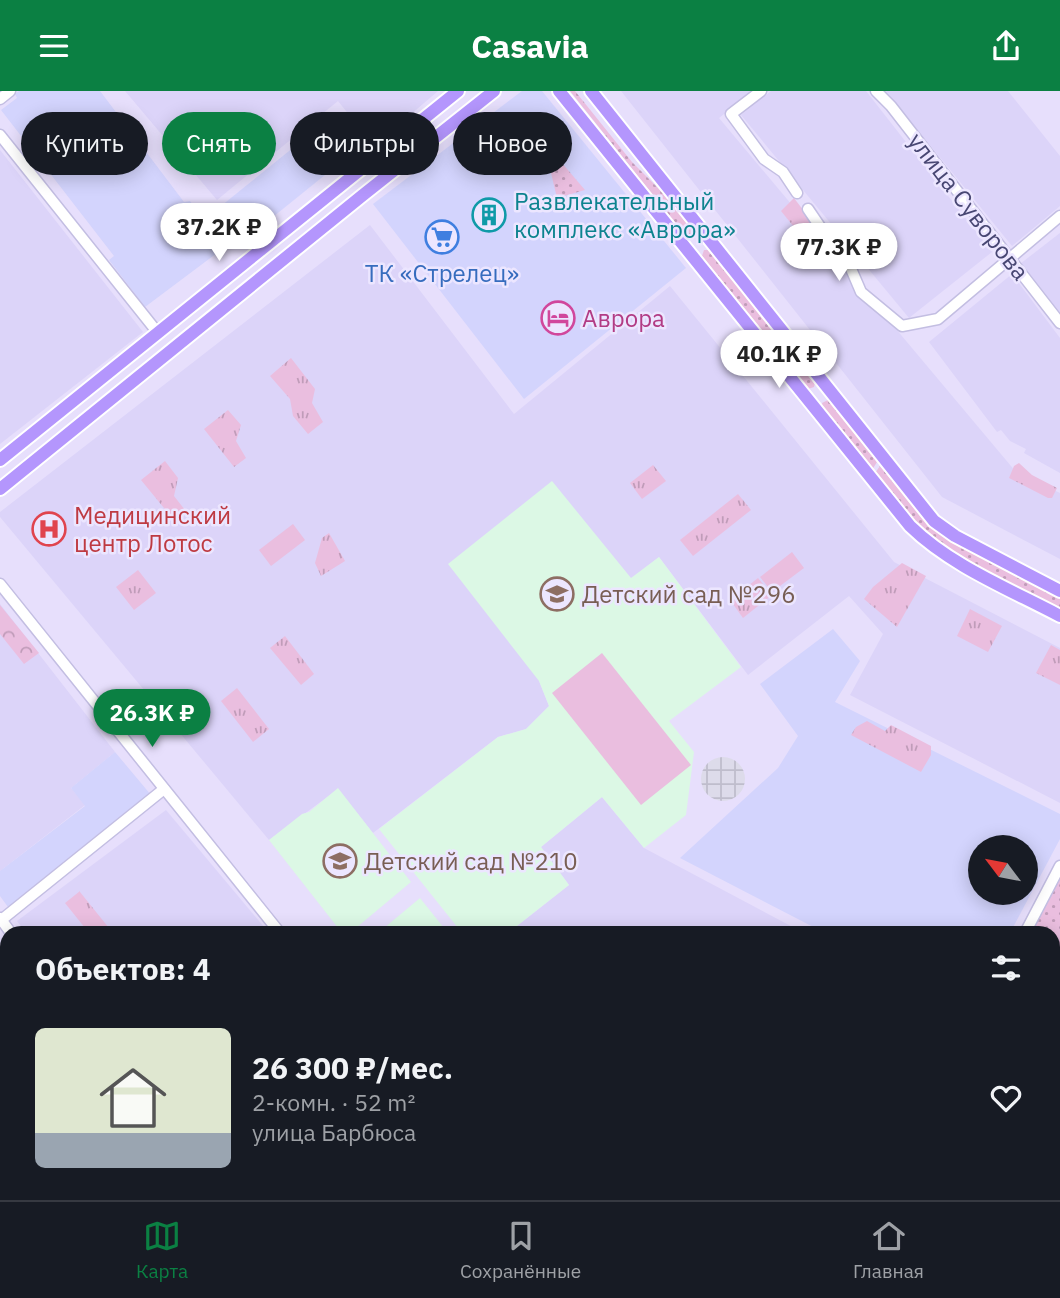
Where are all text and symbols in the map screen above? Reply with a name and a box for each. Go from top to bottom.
text: Casavia [471,25,589,67]
icon: menu [35,27,73,65]
icon: share [987,27,1025,65]
chip: Купить [21,112,148,175]
chip: Снять [162,112,276,175]
chip: Фильтры [290,112,439,175]
chip: Новое [453,112,572,175]
street label: улица Суворова [901,125,1037,287]
place label: Развлекательный комплекс «Аврора» [514,185,736,245]
building icon: Развлекательный комплекс «Аврора» [470,196,508,234]
pin: 37.2K ₽ [154,204,284,263]
text: 37.2K ₽ [176,211,262,241]
supermarket icon: ТК «Стрелец» [423,218,461,256]
pin: 77.3K ₽ [774,223,904,283]
text: 77.3K ₽ [796,231,882,261]
place label: ТК «Стрелец» [365,257,519,289]
hotel icon: Аврора [539,299,577,337]
place label: Аврора [582,302,665,334]
pin: 40.1K ₽ [714,331,844,390]
text: 40.1K ₽ [736,338,822,368]
place label: Медицинский центр Лотос [74,499,231,559]
hospital icon: Медицинский центр Лотос [30,510,68,548]
school or university icon: Детский сад №296 [538,575,576,613]
place label: Детский сад №296 [582,578,796,610]
pin: 26.3K ₽ [87,689,217,749]
text: 26.3K ₽ [109,697,195,727]
north arrow [968,835,1038,905]
map controls [968,835,1038,905]
school or university icon: Детский сад №210 [321,842,359,880]
place label: Детский сад №210 [364,845,578,877]
text: Объектов: 4 [35,949,211,988]
icon: filters [987,949,1025,987]
text: 26 300 ₽/мес. [252,1048,453,1087]
icon: home [91,1056,175,1140]
icon: heart [987,1079,1025,1117]
text: 2-комн. · 52 m² [252,1087,415,1117]
text: улица Барбюса [252,1117,416,1147]
tab: Карта [136,1217,188,1283]
tab: Сохранённые [460,1217,581,1283]
tab: Главная [853,1217,924,1283]

